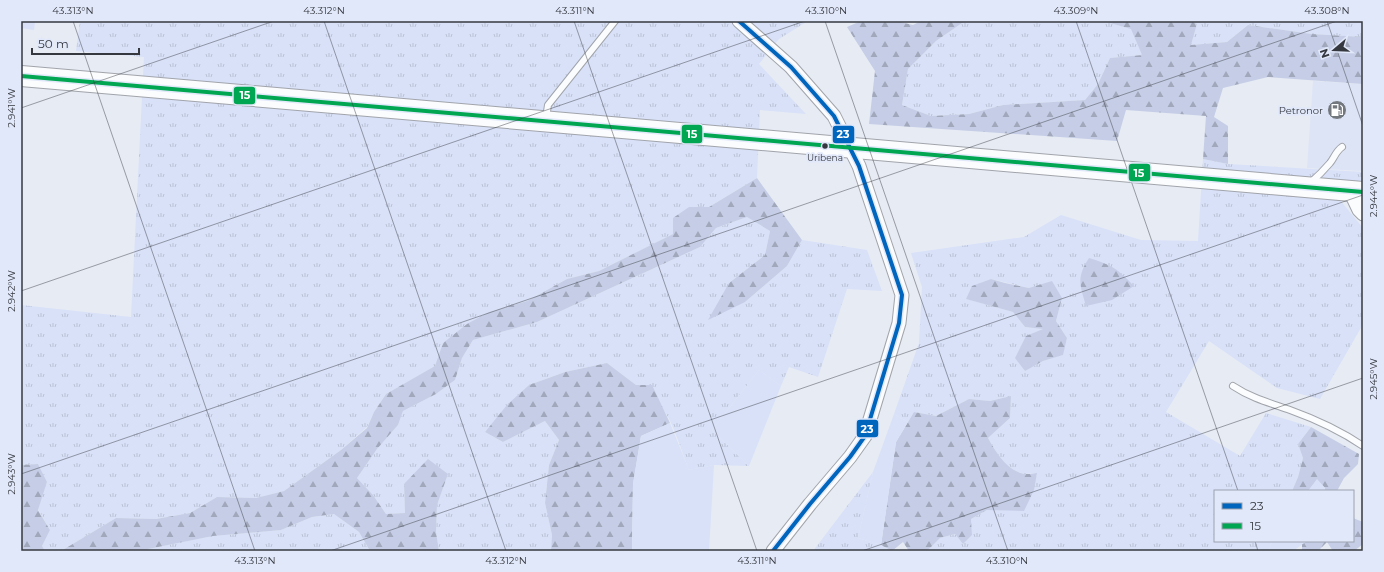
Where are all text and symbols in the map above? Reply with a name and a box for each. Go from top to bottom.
text: 43.313°N [52,4,94,17]
text: 43.312°N [303,4,345,17]
text: 43.311°N [555,4,595,17]
text: 43.310°N [805,4,847,17]
text: 43.309°N [1053,4,1099,17]
text: 43.308°N [1304,4,1350,17]
scale bar [32,30,139,56]
north arrow [1314,30,1354,70]
text: 50 m [38,36,69,51]
text: N [1316,47,1333,60]
line badge: 15 [233,86,256,105]
text: 2.941°W [5,88,18,128]
text: 15 [240,88,251,102]
fuel station icon: Petronor [1326,99,1348,121]
place label: Petronor [1279,104,1323,117]
line badge: 15 [681,124,703,144]
line badge: 23 [832,125,855,144]
text: 15 [687,127,698,141]
text: 23 [836,127,850,141]
marker: Uribena [820,141,830,151]
place label: Uribena [807,152,843,163]
line badge: 15 [1128,163,1151,182]
text: 15 [1134,166,1145,180]
text: 2.944°W [1367,175,1380,217]
text: 2.942°W [5,270,18,312]
text: 2.945°W [1367,358,1380,400]
line badge: 23 [856,419,879,438]
text: 23 [860,422,874,436]
text: 2.943°W [5,453,18,495]
legend [1214,490,1354,542]
text: 23 [1250,498,1264,513]
text: 15 [1250,518,1261,533]
text: 43.313°N [234,554,276,567]
text: 43.312°N [485,554,527,567]
text: 43.311°N [737,554,777,567]
text: 43.310°N [986,554,1028,567]

